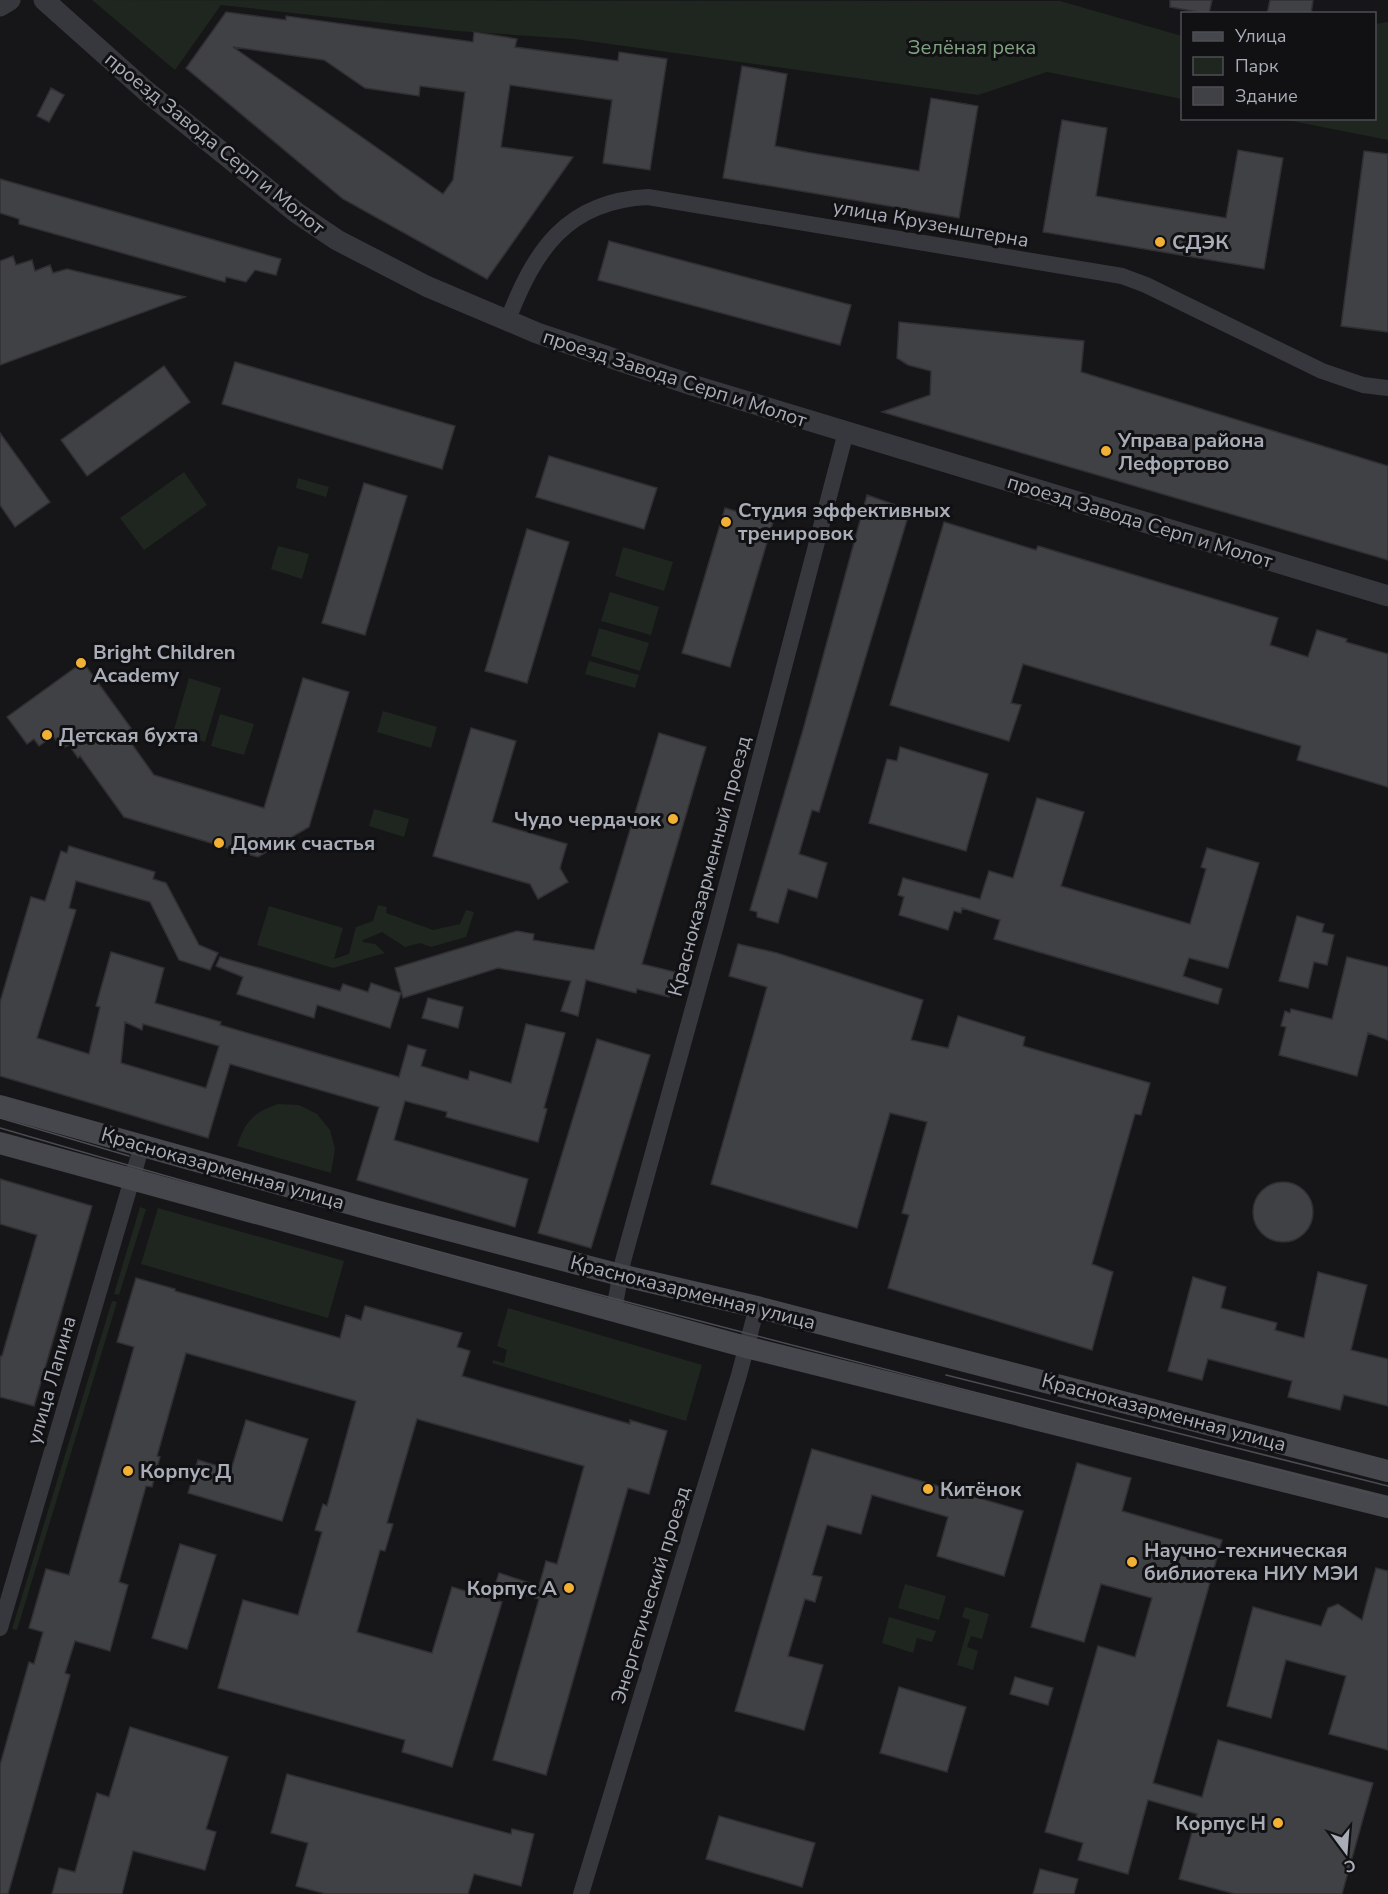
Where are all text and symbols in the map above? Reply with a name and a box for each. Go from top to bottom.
legend [1181,12,1376,120]
text: Улица [1234,24,1286,48]
park label: Зелёная река [908,34,1036,61]
street label: проезд Завода Серп и Молот [99,46,330,241]
text: Парк [1235,54,1279,78]
text: Здание [1235,84,1298,108]
street label: улица Крузенштерна [831,193,1031,254]
place label: СДЭК [1172,229,1229,256]
marker: СДЭК [1153,235,1167,249]
street label: проезд Завода Серп и Молот [539,323,810,434]
place label: Управа района Лефортово [1117,427,1265,477]
marker: Управа района Лефортово [1099,444,1113,458]
street label: проезд Завода Серп и Молот [1004,468,1276,575]
place label: Студия эффективных тренировок [738,497,951,547]
marker: Студия эффективных тренировок [719,515,733,529]
place label: Bright Children Academy [93,639,235,689]
marker: Bright Children Academy [74,656,88,670]
place label: Детская бухта [59,722,198,749]
marker: Детская бухта [40,728,54,742]
street label: Красноказарменный проезд [662,733,757,999]
place label: Чудо чердачок [514,806,662,833]
marker: Чудо чердачок [666,812,680,826]
place label: Домик счастья [231,830,375,857]
marker: Домик счастья [212,836,226,850]
street label: Красноказарменная улица [98,1121,348,1216]
street label: Красноказарменная улица [567,1249,818,1336]
street label: улица Лапина [20,1313,83,1447]
street label: Красноказарменная улица [1039,1367,1289,1458]
place label: Корпус Д [140,1458,231,1485]
marker: Корпус Д [121,1464,135,1478]
place label: Китёнок [940,1476,1022,1503]
marker: Китёнок [921,1482,935,1496]
street label: Энергетический проезд [605,1483,696,1707]
place label: Научно-техническая библиотека НИУ МЭИ [1144,1537,1359,1587]
marker: Научно-техническая библиотека НИУ МЭИ [1125,1555,1139,1569]
place label: Корпус А [467,1575,557,1602]
marker: Корпус А [562,1581,576,1595]
place label: Корпус Н [1175,1810,1266,1837]
marker: Корпус Н [1271,1816,1285,1830]
north arrow [1316,1822,1376,1882]
text: С [1341,1853,1358,1878]

